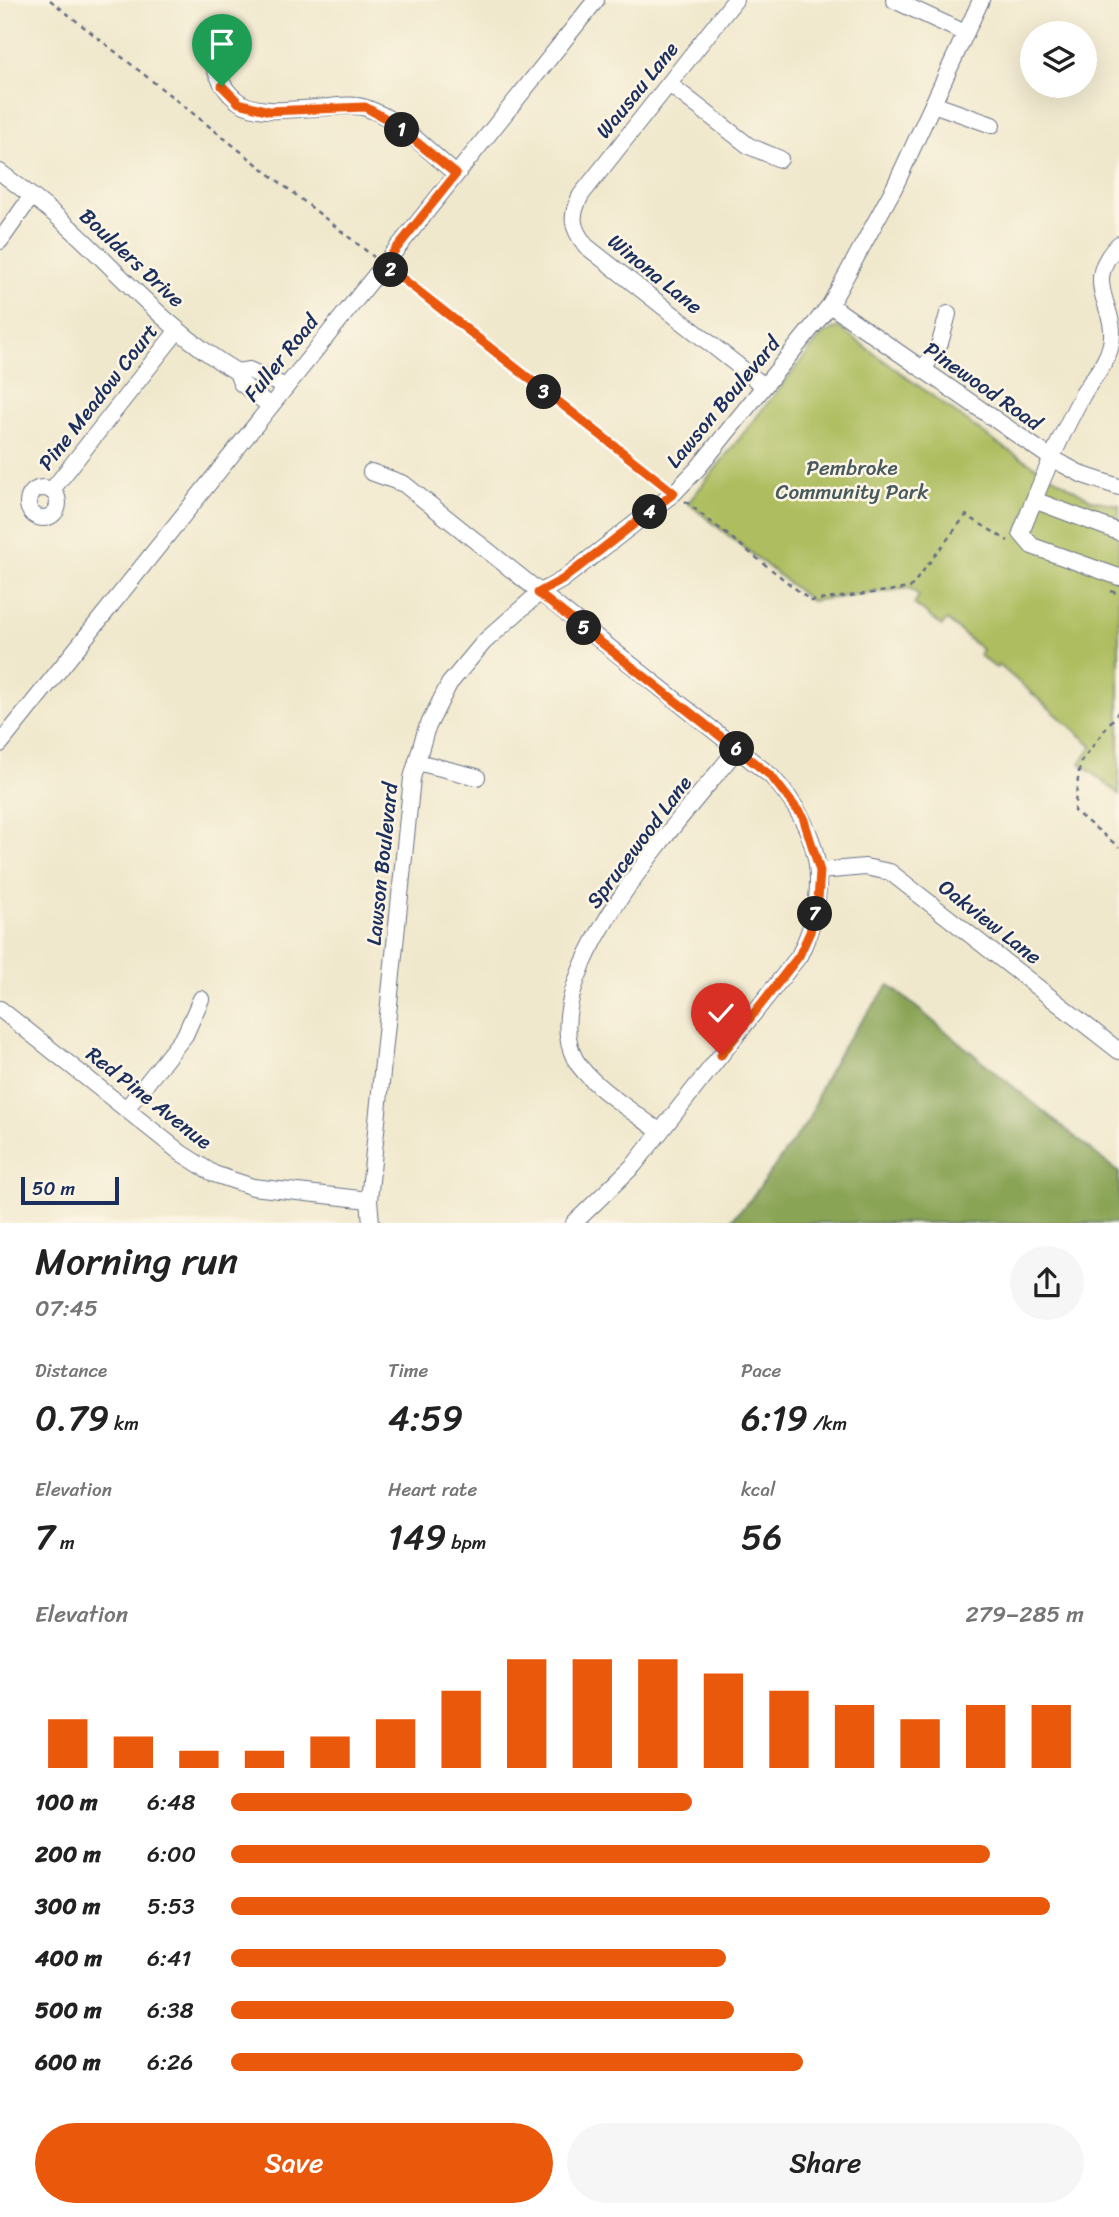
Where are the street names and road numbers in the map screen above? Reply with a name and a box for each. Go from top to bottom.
street label: Wausau Lane [586,33,688,147]
street label: Boulders Drive [70,199,194,318]
street label: Winona Lane [599,223,711,325]
street label: Fuller Road [233,304,330,410]
street label: Pine Meadow Court [28,315,168,479]
street label: Lawson Boulevard [656,326,791,477]
street label: Pinewood Road [916,331,1052,442]
street label: Sprucewood Lane [576,767,702,917]
street label: Lawson Boulevard [355,779,410,947]
street label: Oakview Lane [930,869,1050,975]
street label: Red Pine Avenue [77,1036,221,1160]

